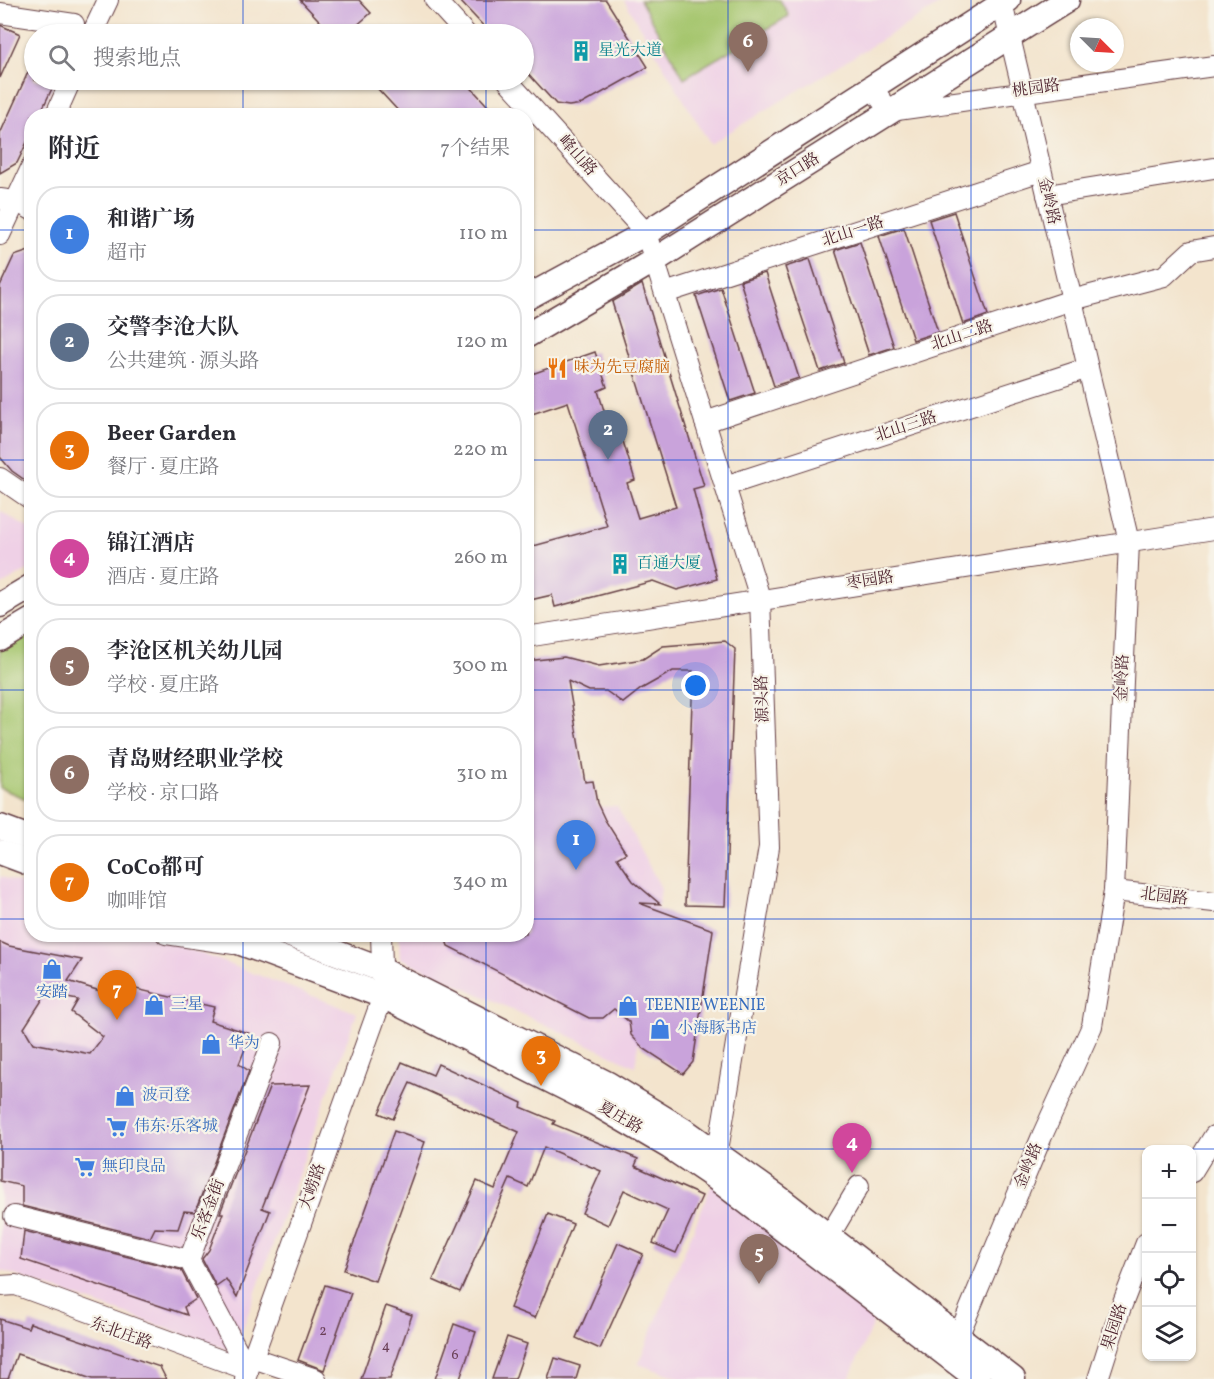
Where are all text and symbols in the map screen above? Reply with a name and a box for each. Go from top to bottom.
north arrow [1070,18,1124,72]
pin: 6 [728,22,768,72]
search box [24,24,534,90]
building icon: 星光大道 [569,39,593,63]
place label: 星光大道 [598,40,662,62]
icon: search [45,41,78,74]
text: 搜索地点 [93,44,181,75]
street label: 桃园路 [1011,75,1061,103]
street label: 峰山路 [553,131,601,181]
text: 附近 [48,132,100,168]
text: 7个结果 [440,135,510,163]
street label: 京口路 [772,148,824,192]
street label: 金岭路 [1032,175,1064,227]
text: 和谐广场 [107,205,195,236]
street label: 北山一路 [819,212,887,252]
text: 1 [65,220,74,248]
text: 110 m [459,220,508,248]
text: 超市 [107,240,147,268]
text: 交警李沧大队 [107,313,239,344]
street label: 北山二路 [928,316,996,356]
text: 2 [64,328,75,356]
text: 120 m [456,328,508,356]
text: 公共建筑 · 源头路 [107,348,259,376]
restaurant icon: 味为先豆腐脑 [545,356,569,380]
place label: 味为先豆腐脑 [574,357,670,379]
street label: 北山三路 [872,407,940,447]
pin: 2 [588,410,628,460]
text: Beer Garden [107,419,236,450]
text: 3 [64,436,75,464]
text: 220 m [453,436,508,464]
text: 餐厅 · 夏庄路 [107,454,219,482]
text: 锦江酒店 [107,529,195,560]
text: 4 [63,544,76,572]
text: 260 m [453,544,508,572]
building icon: 百通大厦 [608,552,632,576]
place label: 百通大厦 [637,553,701,575]
text: 酒店 · 夏庄路 [107,564,219,592]
street label: 枣园路 [845,566,895,596]
text: 李沧区机关幼儿园 [107,637,283,668]
text: 5 [65,652,74,680]
text: 300 m [452,652,508,680]
street label: 金岭路 [1111,654,1135,702]
your location [681,671,710,700]
text: 学校 · 夏庄路 [107,672,219,700]
street label: 源头路 [751,675,775,723]
text: 青岛财经职业学校 [107,745,283,776]
text: 6 [64,760,75,788]
text: 310 m [456,760,508,788]
text: 学校 · 京口路 [107,780,219,808]
pin: 1 [556,820,596,870]
text: CoCo都可 [107,853,204,884]
text: 7 [65,868,74,896]
text: 340 m [452,868,508,896]
street label: 北园路 [1139,883,1189,911]
text: 咖啡馆 [107,888,167,916]
shop icon: 安踏 [40,957,64,981]
pin: 7 [98,970,136,1020]
place label: 安踏 [36,982,68,1004]
shop icon: 三星 [142,993,166,1017]
place label: 三星 [171,994,203,1016]
shop icon: TEENIE WEENIE [616,994,640,1018]
place label: TEENIE WEENIE [645,995,765,1017]
shop icon: 小海豚书店 [648,1017,672,1041]
place label: 小海豚书店 [677,1018,757,1040]
shop icon: 华为 [199,1032,223,1056]
place label: 华为 [228,1033,260,1055]
pin: 3 [522,1036,560,1086]
shop icon: 波司登 [113,1084,137,1108]
place label: 波司登 [142,1085,190,1107]
street label: 夏庄路 [594,1096,646,1140]
supermarket icon: 伟东·乐客城 [105,1115,129,1139]
place label: 伟东·乐客城 [134,1116,218,1138]
pin: 4 [832,1124,872,1173]
street label: 金岭路 [1010,1140,1048,1192]
map controls [1142,1145,1196,1361]
button: + [1142,1145,1196,1199]
supermarket icon: 無印良品 [73,1155,97,1179]
place label: 無印良品 [102,1156,166,1178]
street label: 大崂路 [295,1161,331,1213]
street label: 乐客金街 [187,1176,231,1244]
button: − [1142,1199,1196,1253]
pin: 5 [740,1234,778,1284]
button: locate [1142,1253,1196,1307]
street label: 果园路 [1097,1301,1133,1353]
button: layers [1142,1307,1196,1361]
street label: 东北庄路 [87,1313,155,1355]
house number: 2 [319,1322,327,1341]
house number: 4 [382,1337,390,1356]
house number: 6 [451,1346,459,1365]

